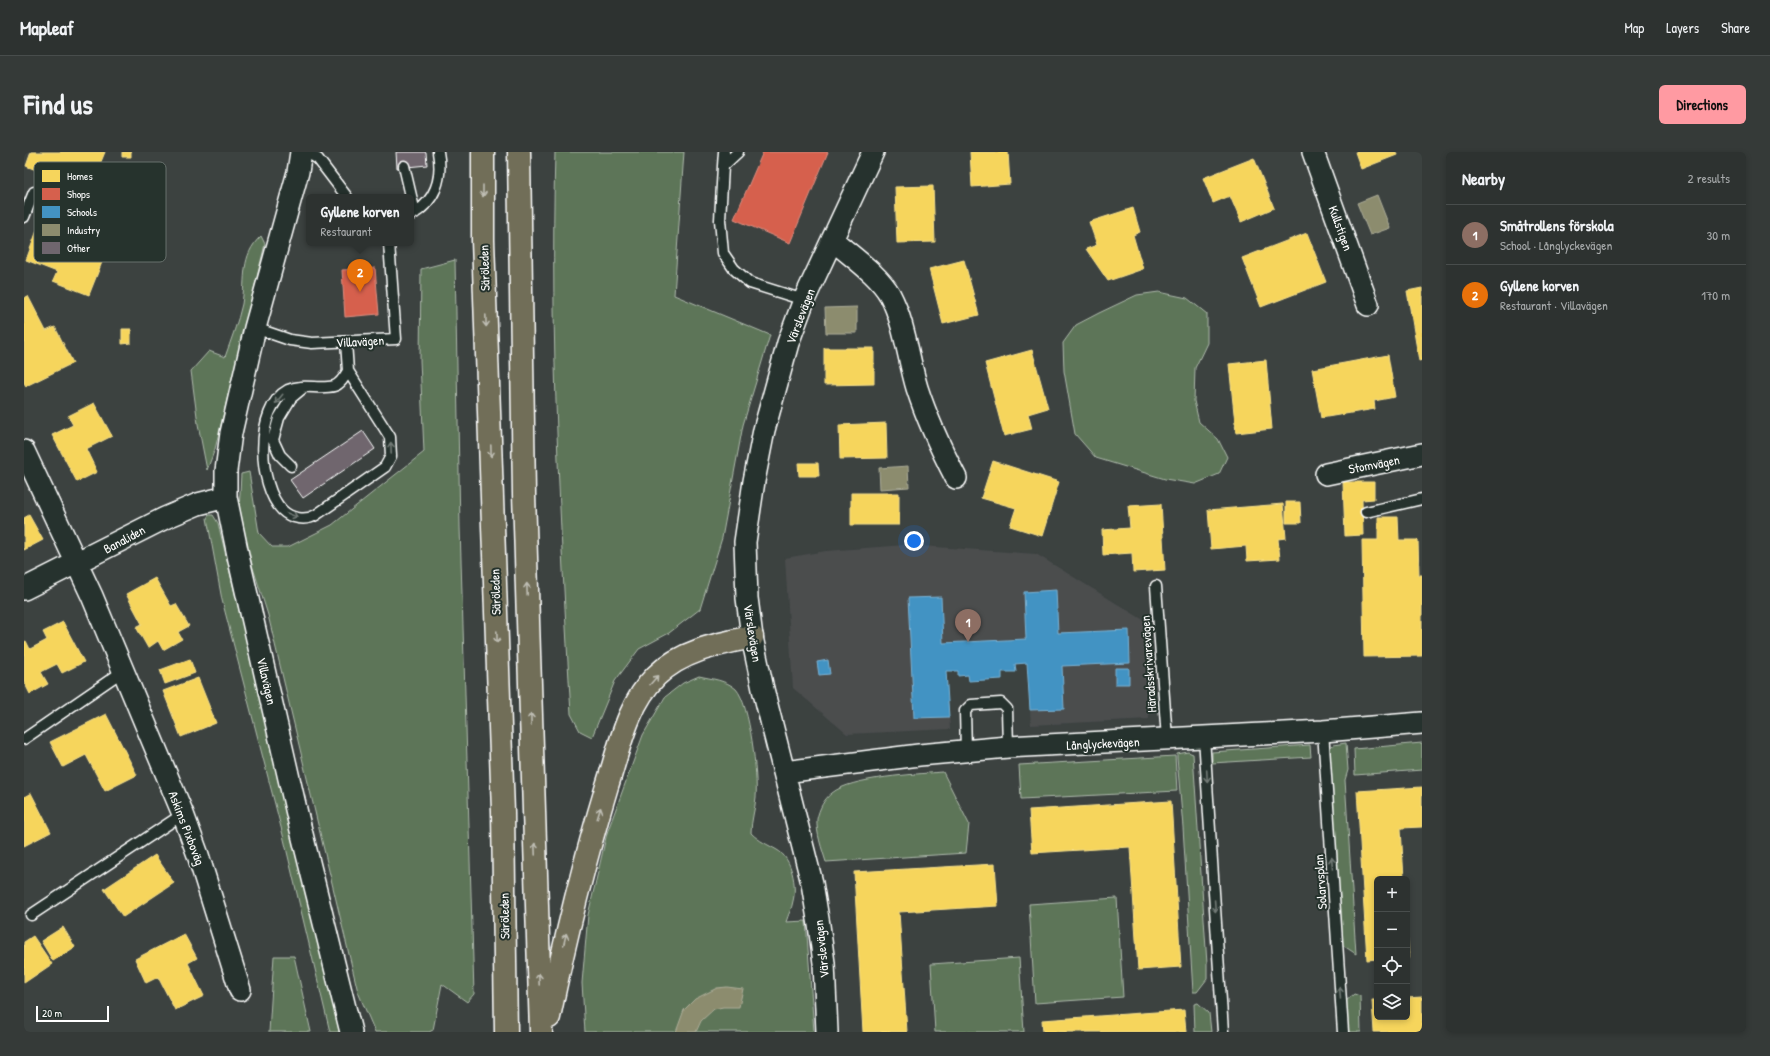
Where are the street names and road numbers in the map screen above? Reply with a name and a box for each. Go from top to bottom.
street label: Kullstigen [1325,203,1358,253]
street label: Säröleden [474,245,494,291]
street label: Värslevägen [781,286,819,346]
street label: Villavägen [336,331,385,351]
street label: Stomvägen [1347,450,1401,478]
street label: Banaliden [100,520,148,558]
street label: Säröleden [485,569,505,615]
street label: Värslevägen [740,603,766,663]
street label: Häradsskrivarevägen [1136,615,1160,713]
street label: Villavägen [253,656,281,707]
street label: Långlyckevägen [1066,732,1140,754]
street label: Askims Pixboväg [165,788,209,868]
street label: Solarvsplan [1309,854,1331,910]
street label: Säröleden [495,893,513,939]
street label: Värslevägen [809,919,833,979]

